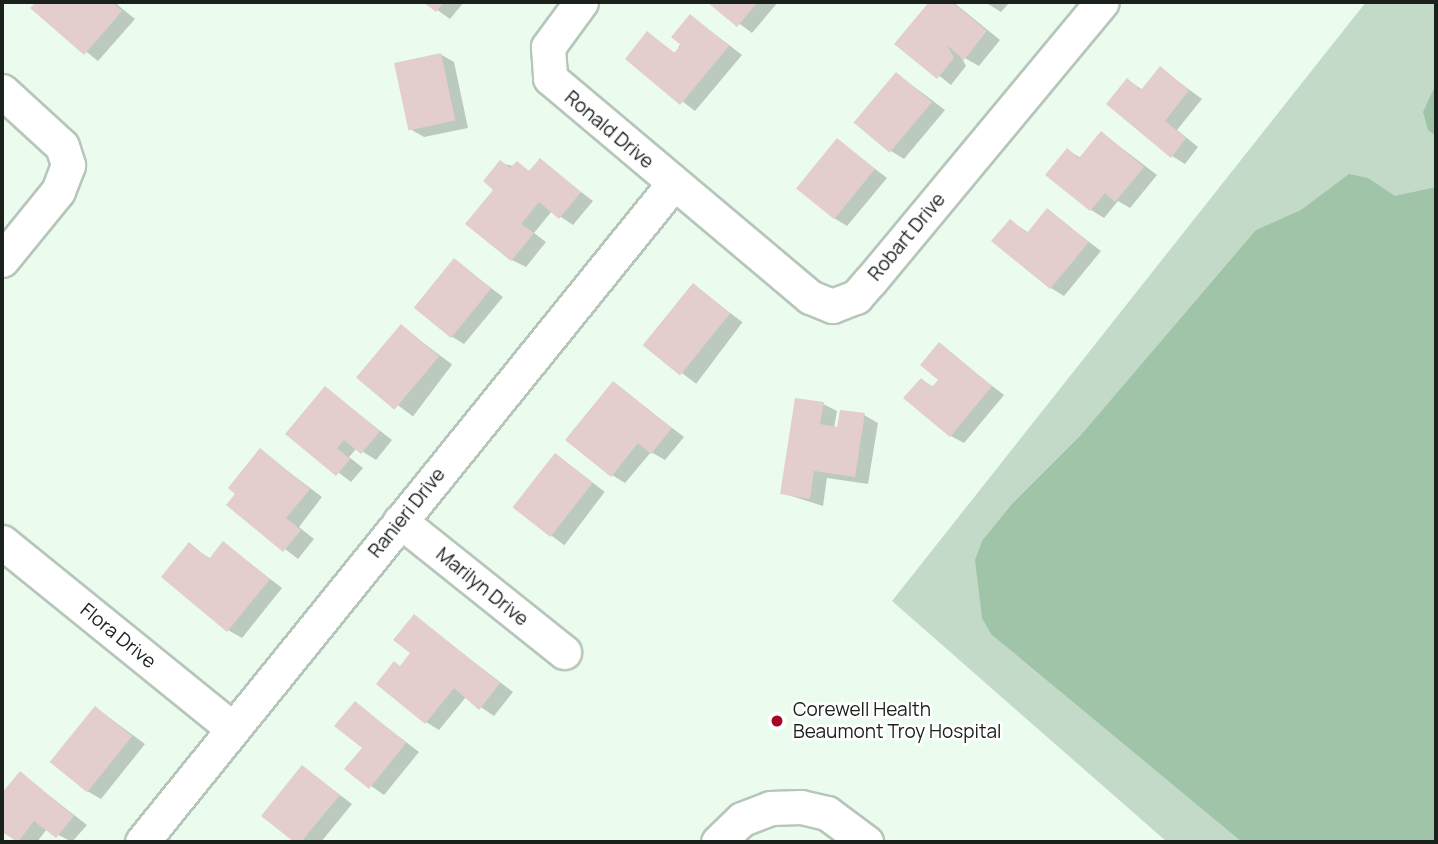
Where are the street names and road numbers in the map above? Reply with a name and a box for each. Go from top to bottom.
street label: Ronald Drive [560,86,658,174]
street label: Robart Drive [864,188,950,286]
street label: Ranieri Drive [364,464,450,562]
street label: Marilyn Drive [431,543,533,631]
street label: Flora Drive [76,599,160,673]

